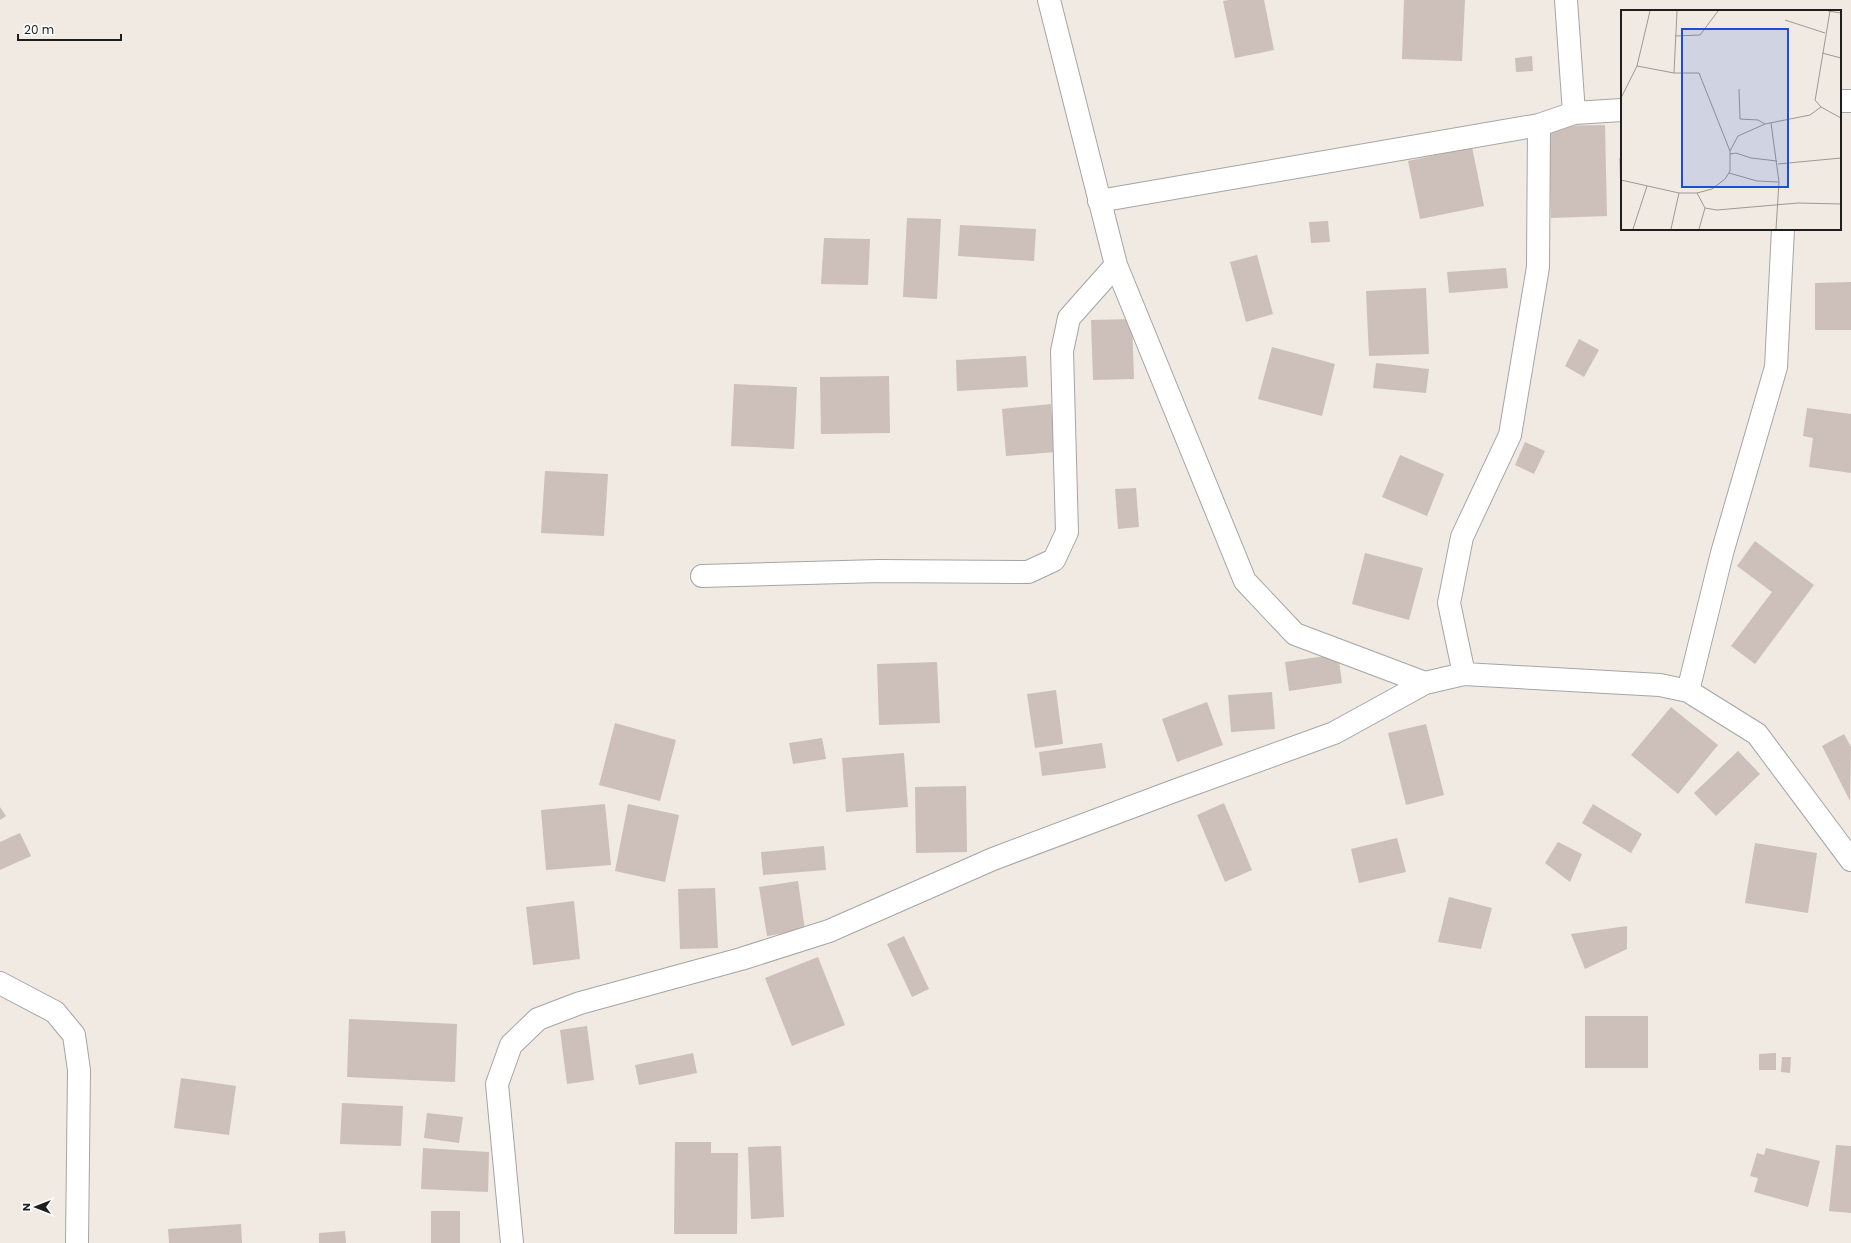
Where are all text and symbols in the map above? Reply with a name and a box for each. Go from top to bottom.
inset map [1621,10,1841,230]
scale bar [18,16,121,42]
text: 20 m [24,21,54,38]
north arrow [16,1187,56,1227]
text: N [18,1203,34,1211]

